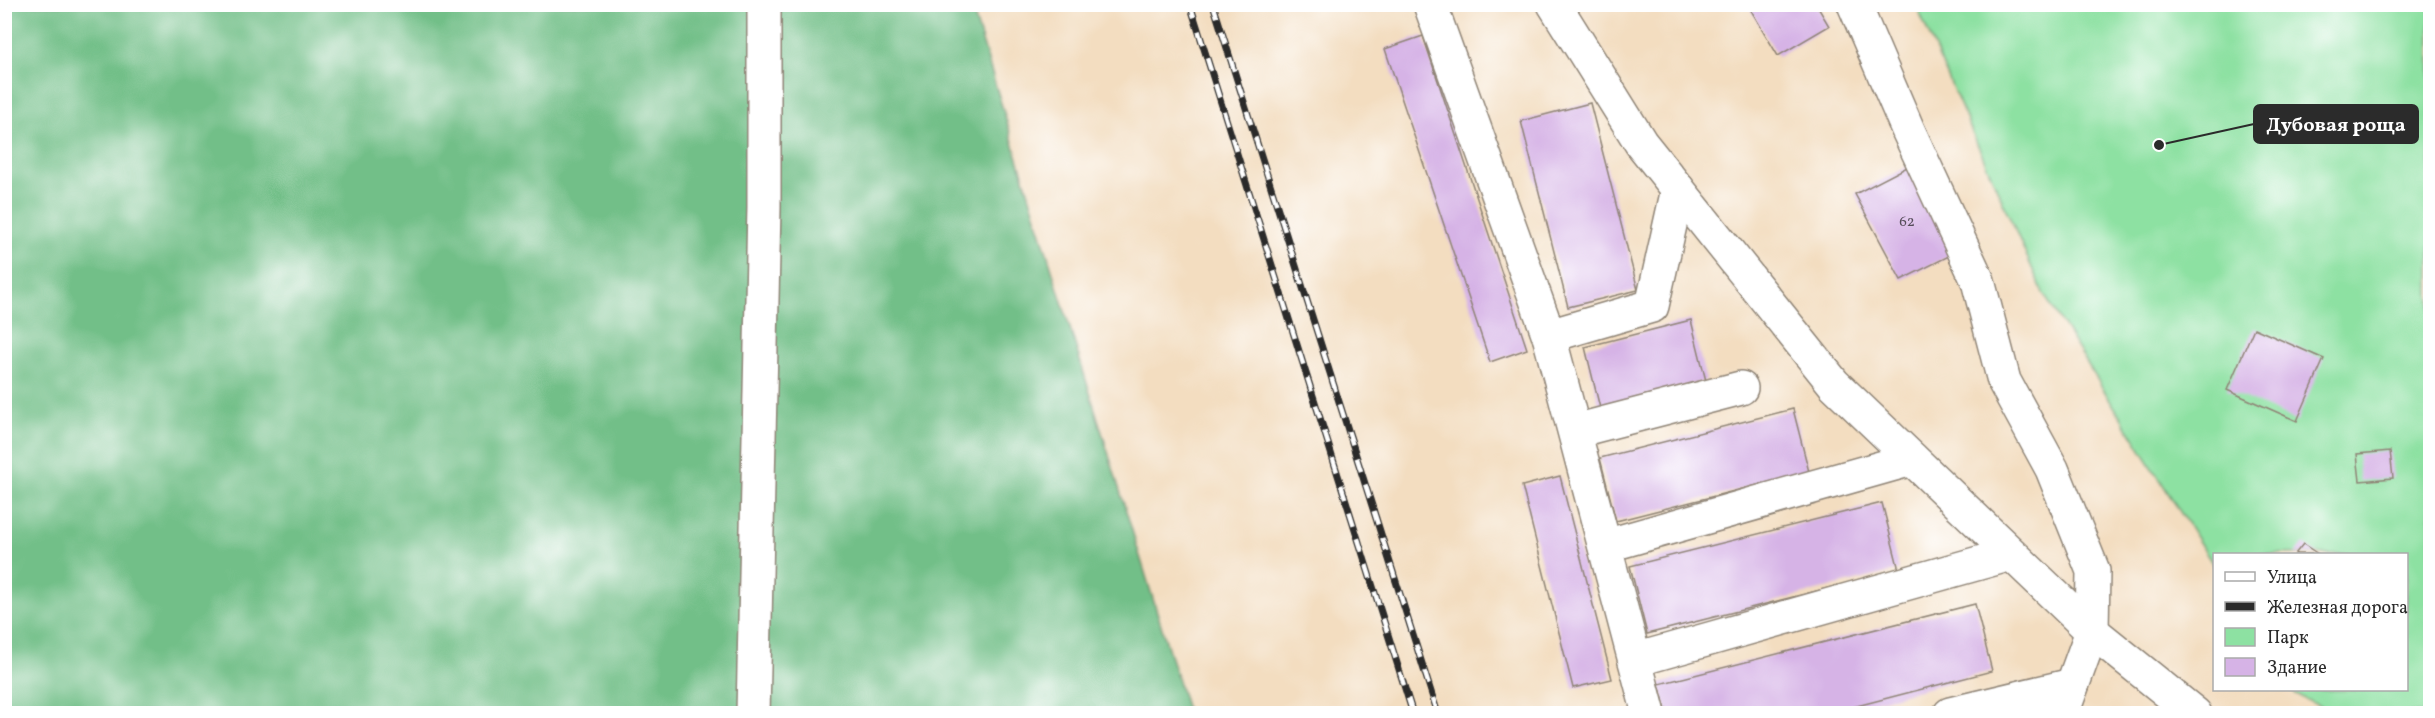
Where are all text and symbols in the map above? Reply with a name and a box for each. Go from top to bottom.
callout: Дубовая роща [2254,105,2418,143]
text: Дубовая роща [2266,112,2406,140]
house number: 62 [1899,212,1915,233]
legend [2213,553,2408,691]
text: Улица [2267,566,2317,591]
text: Железная дорога [2267,596,2408,621]
text: Парк [2267,626,2309,651]
text: Здание [2267,656,2327,681]

